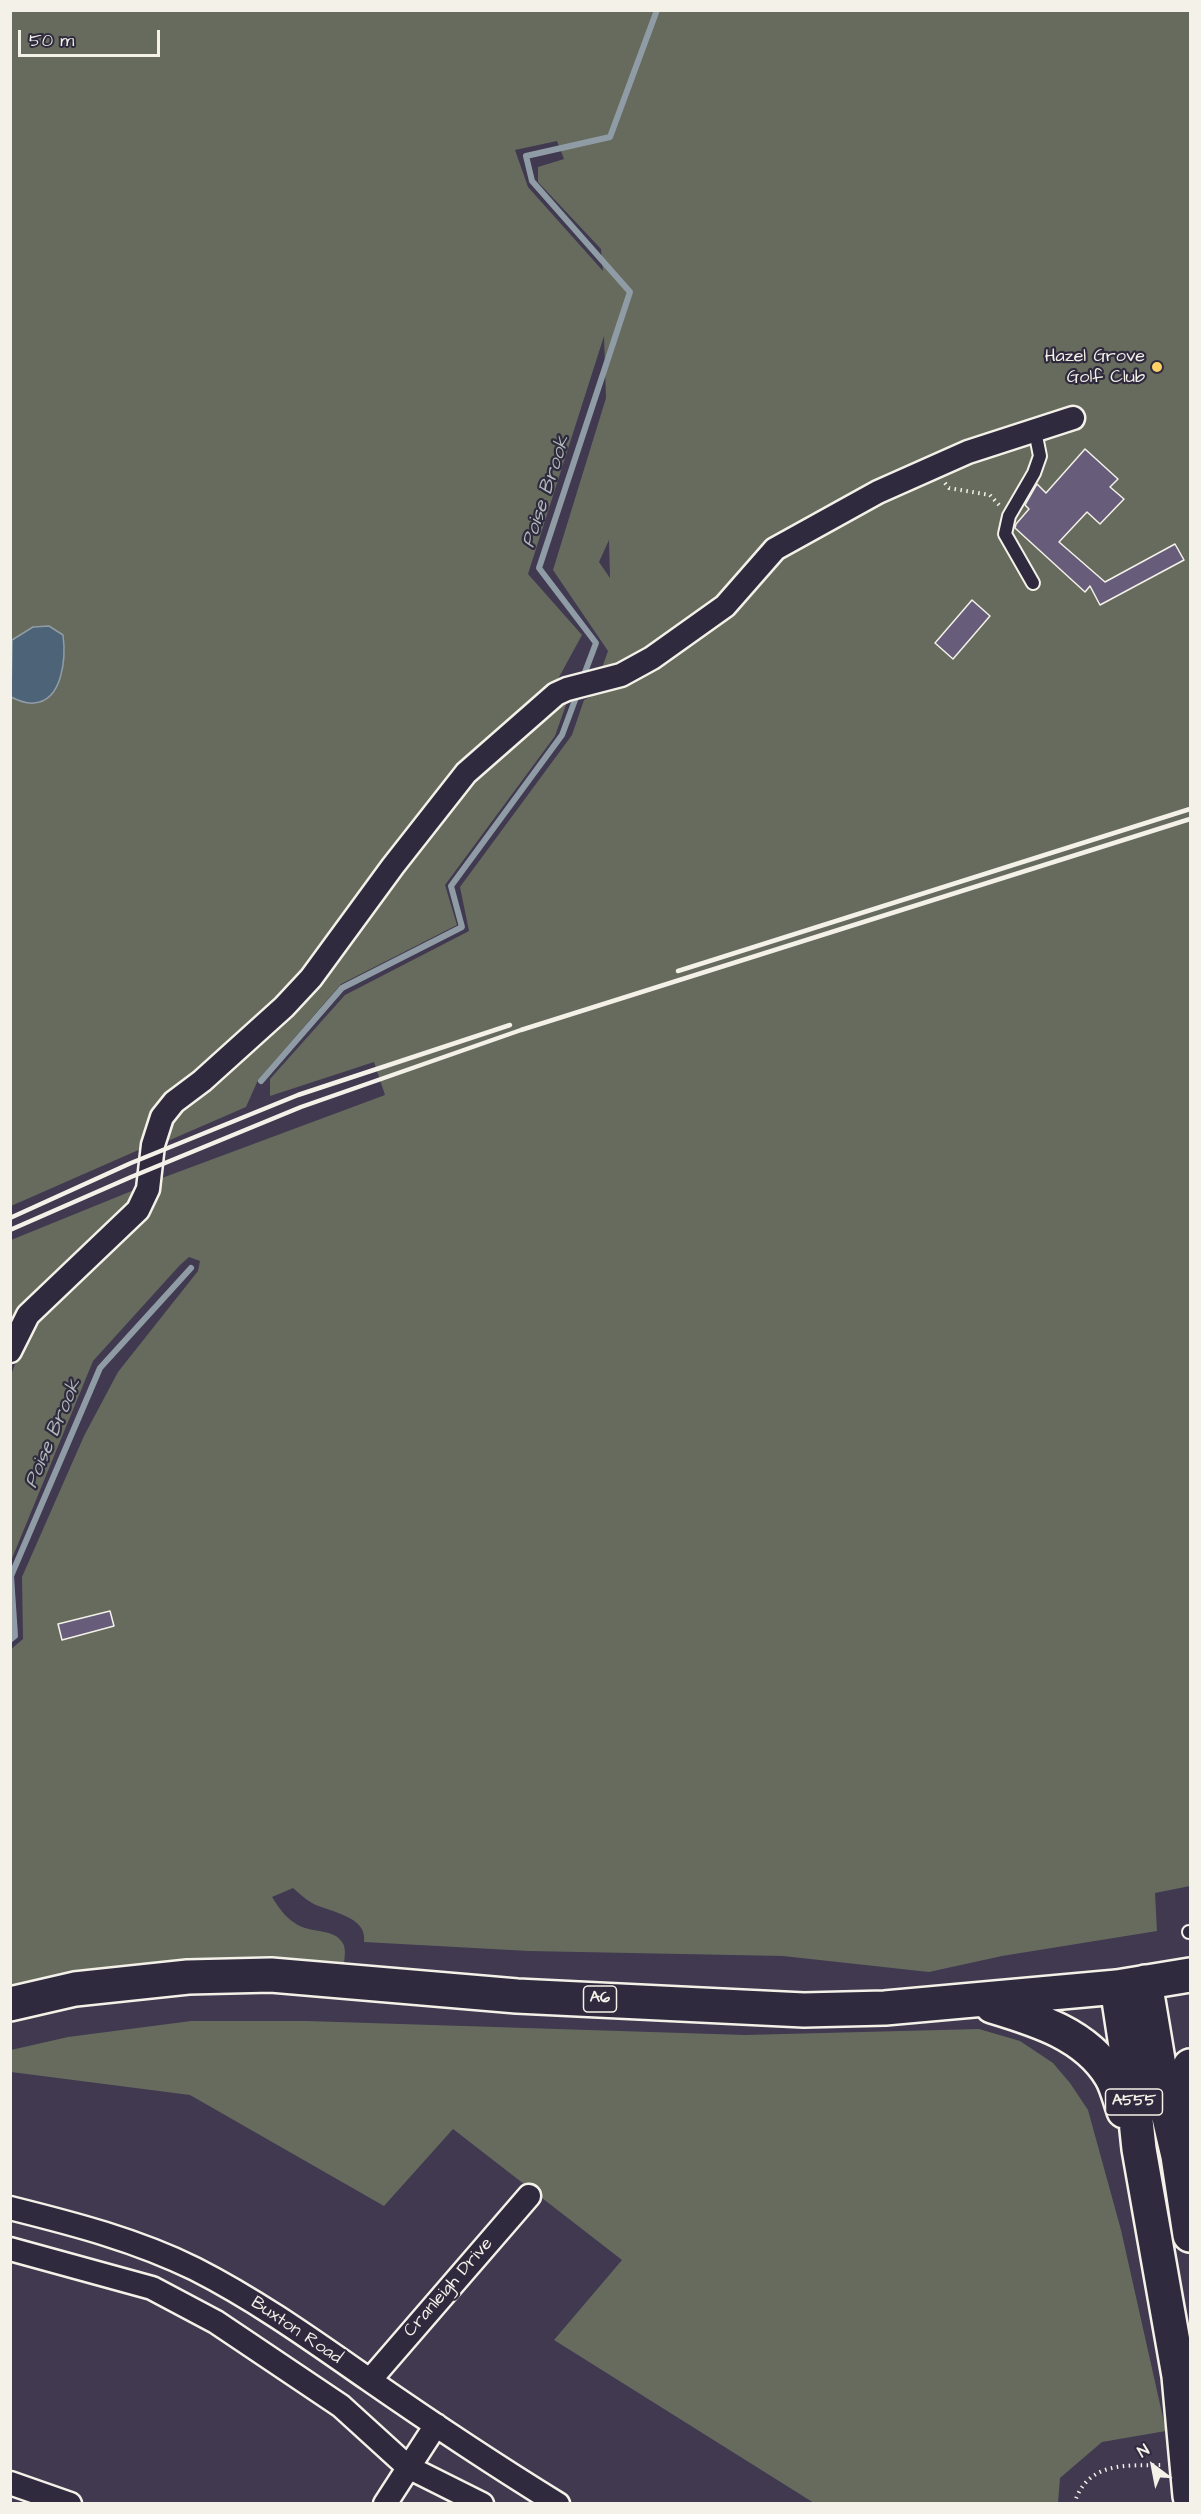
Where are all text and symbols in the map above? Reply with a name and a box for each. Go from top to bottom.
scale bar [21,18,164,56]
text: 50 m [29,28,74,53]
place label: Hazel Grove Golf Club [1045,346,1145,388]
marker: Hazel Grove Golf Club [1150,360,1164,374]
water label: Poise Brook [518,433,576,551]
water label: Poise Brook [20,1376,88,1492]
road number: A6 [584,1986,616,2012]
road number: A555 [1106,2089,1162,2115]
street label: Cranleigh Drive [400,2234,498,2342]
street label: Buxton Road [246,2293,346,2369]
north arrow [1123,2436,1183,2496]
text: N [1133,2439,1154,2463]

